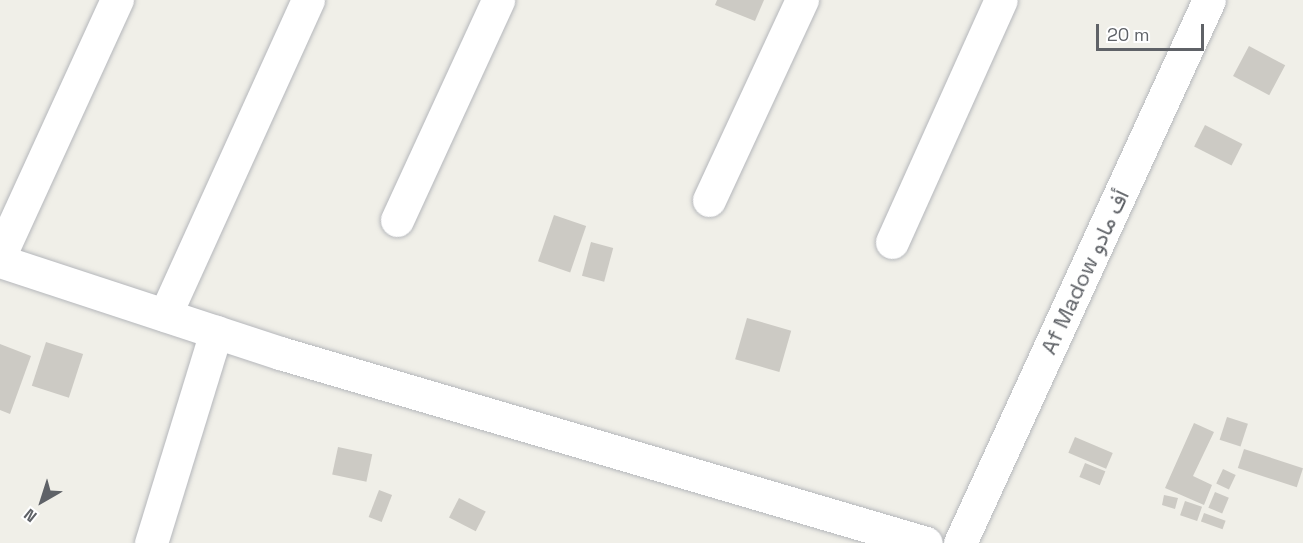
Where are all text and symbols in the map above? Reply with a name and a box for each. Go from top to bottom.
scale bar [1099,12,1207,50]
text: 20 m [1107,23,1150,46]
street label: Af Madow أف مادو [1035,185,1135,359]
north arrow [12,471,72,531]
text: N [20,504,41,527]

